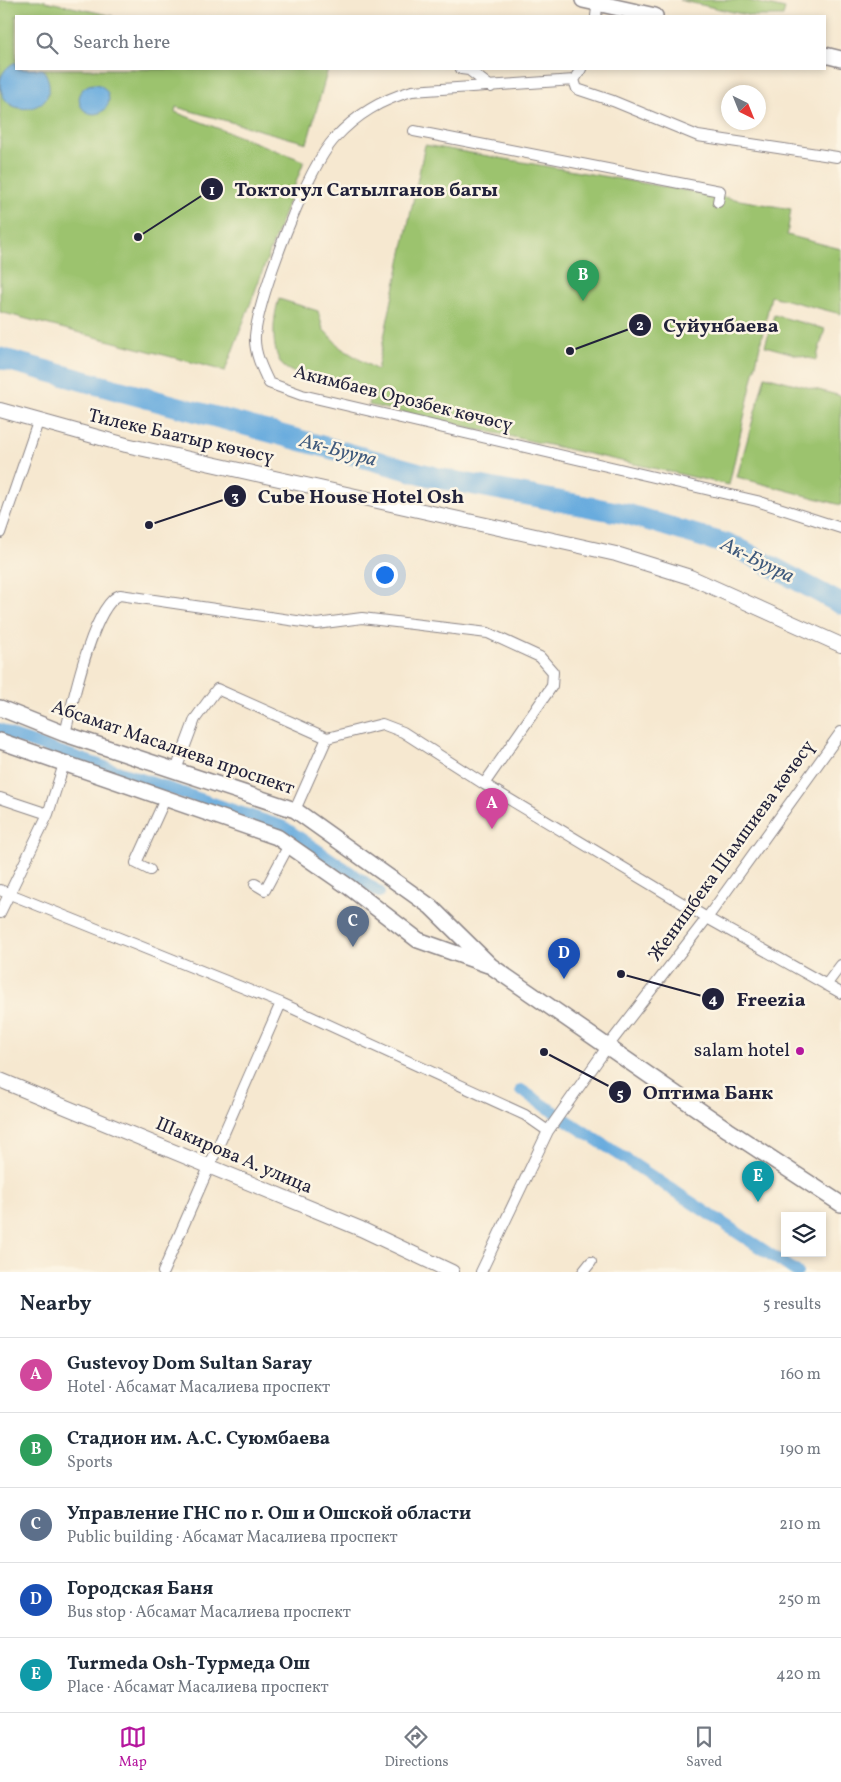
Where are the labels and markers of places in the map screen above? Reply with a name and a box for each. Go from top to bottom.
callout: Токтогул Сатылганов багы [200,172,508,207]
pin: B [567,260,599,301]
callout: Суйунбаева [628,308,788,343]
callout: Cube House Hotel Osh [223,478,474,513]
pin: A [476,788,508,829]
pin: C [337,906,369,947]
pin: D [548,938,580,979]
callout: Freezia [701,981,815,1016]
place label: salam hotel [694,1038,790,1064]
marker: salam hotel [794,1045,806,1057]
callout: Оптима Банк [608,1075,783,1110]
pin: E [742,1161,774,1202]

